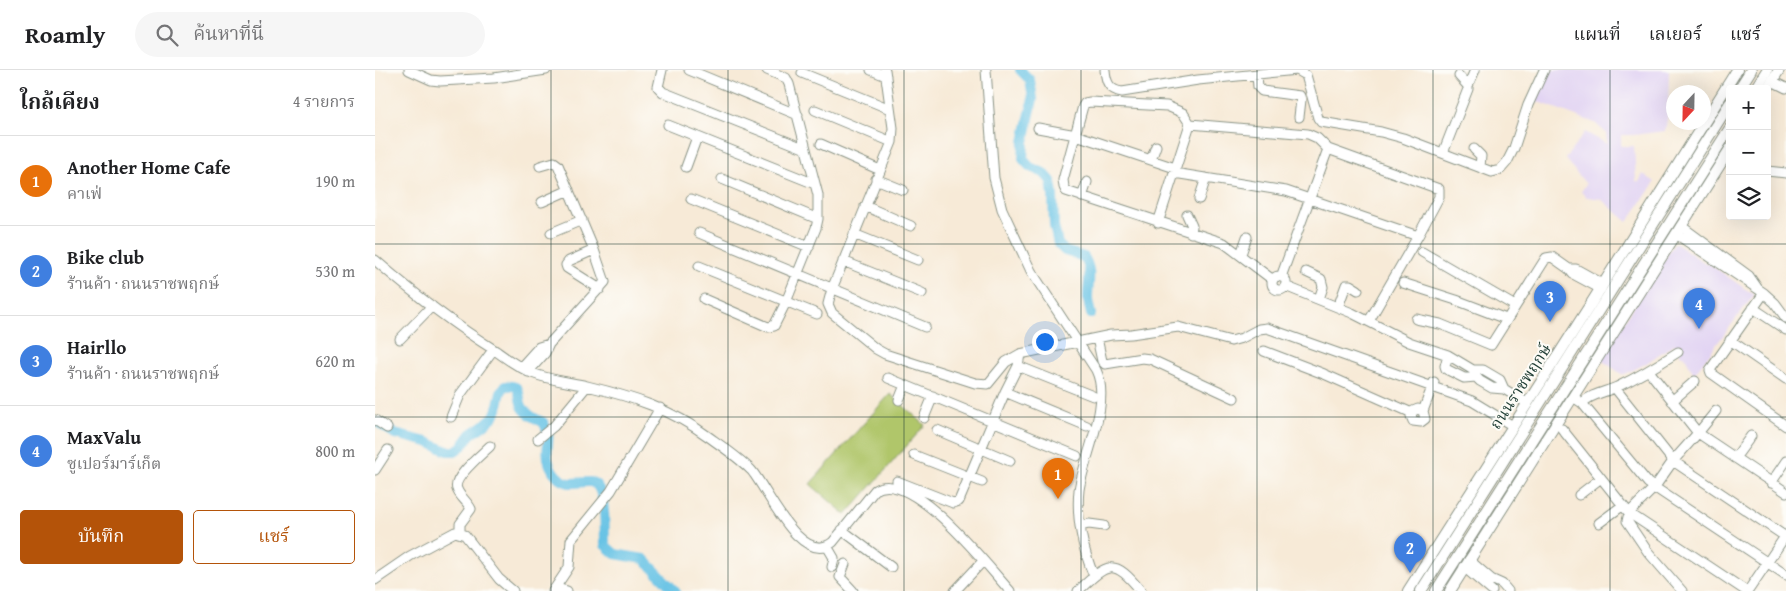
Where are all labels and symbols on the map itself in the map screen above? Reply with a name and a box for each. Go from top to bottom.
north arrow [1666,85,1711,130]
pin: 3 [1534,281,1566,322]
pin: 4 [1683,288,1715,329]
your location [1032,329,1058,355]
street label: ถนนราชพฤกษ์ [1483,338,1557,434]
pin: 1 [1042,458,1074,499]
pin: 2 [1394,532,1426,573]

